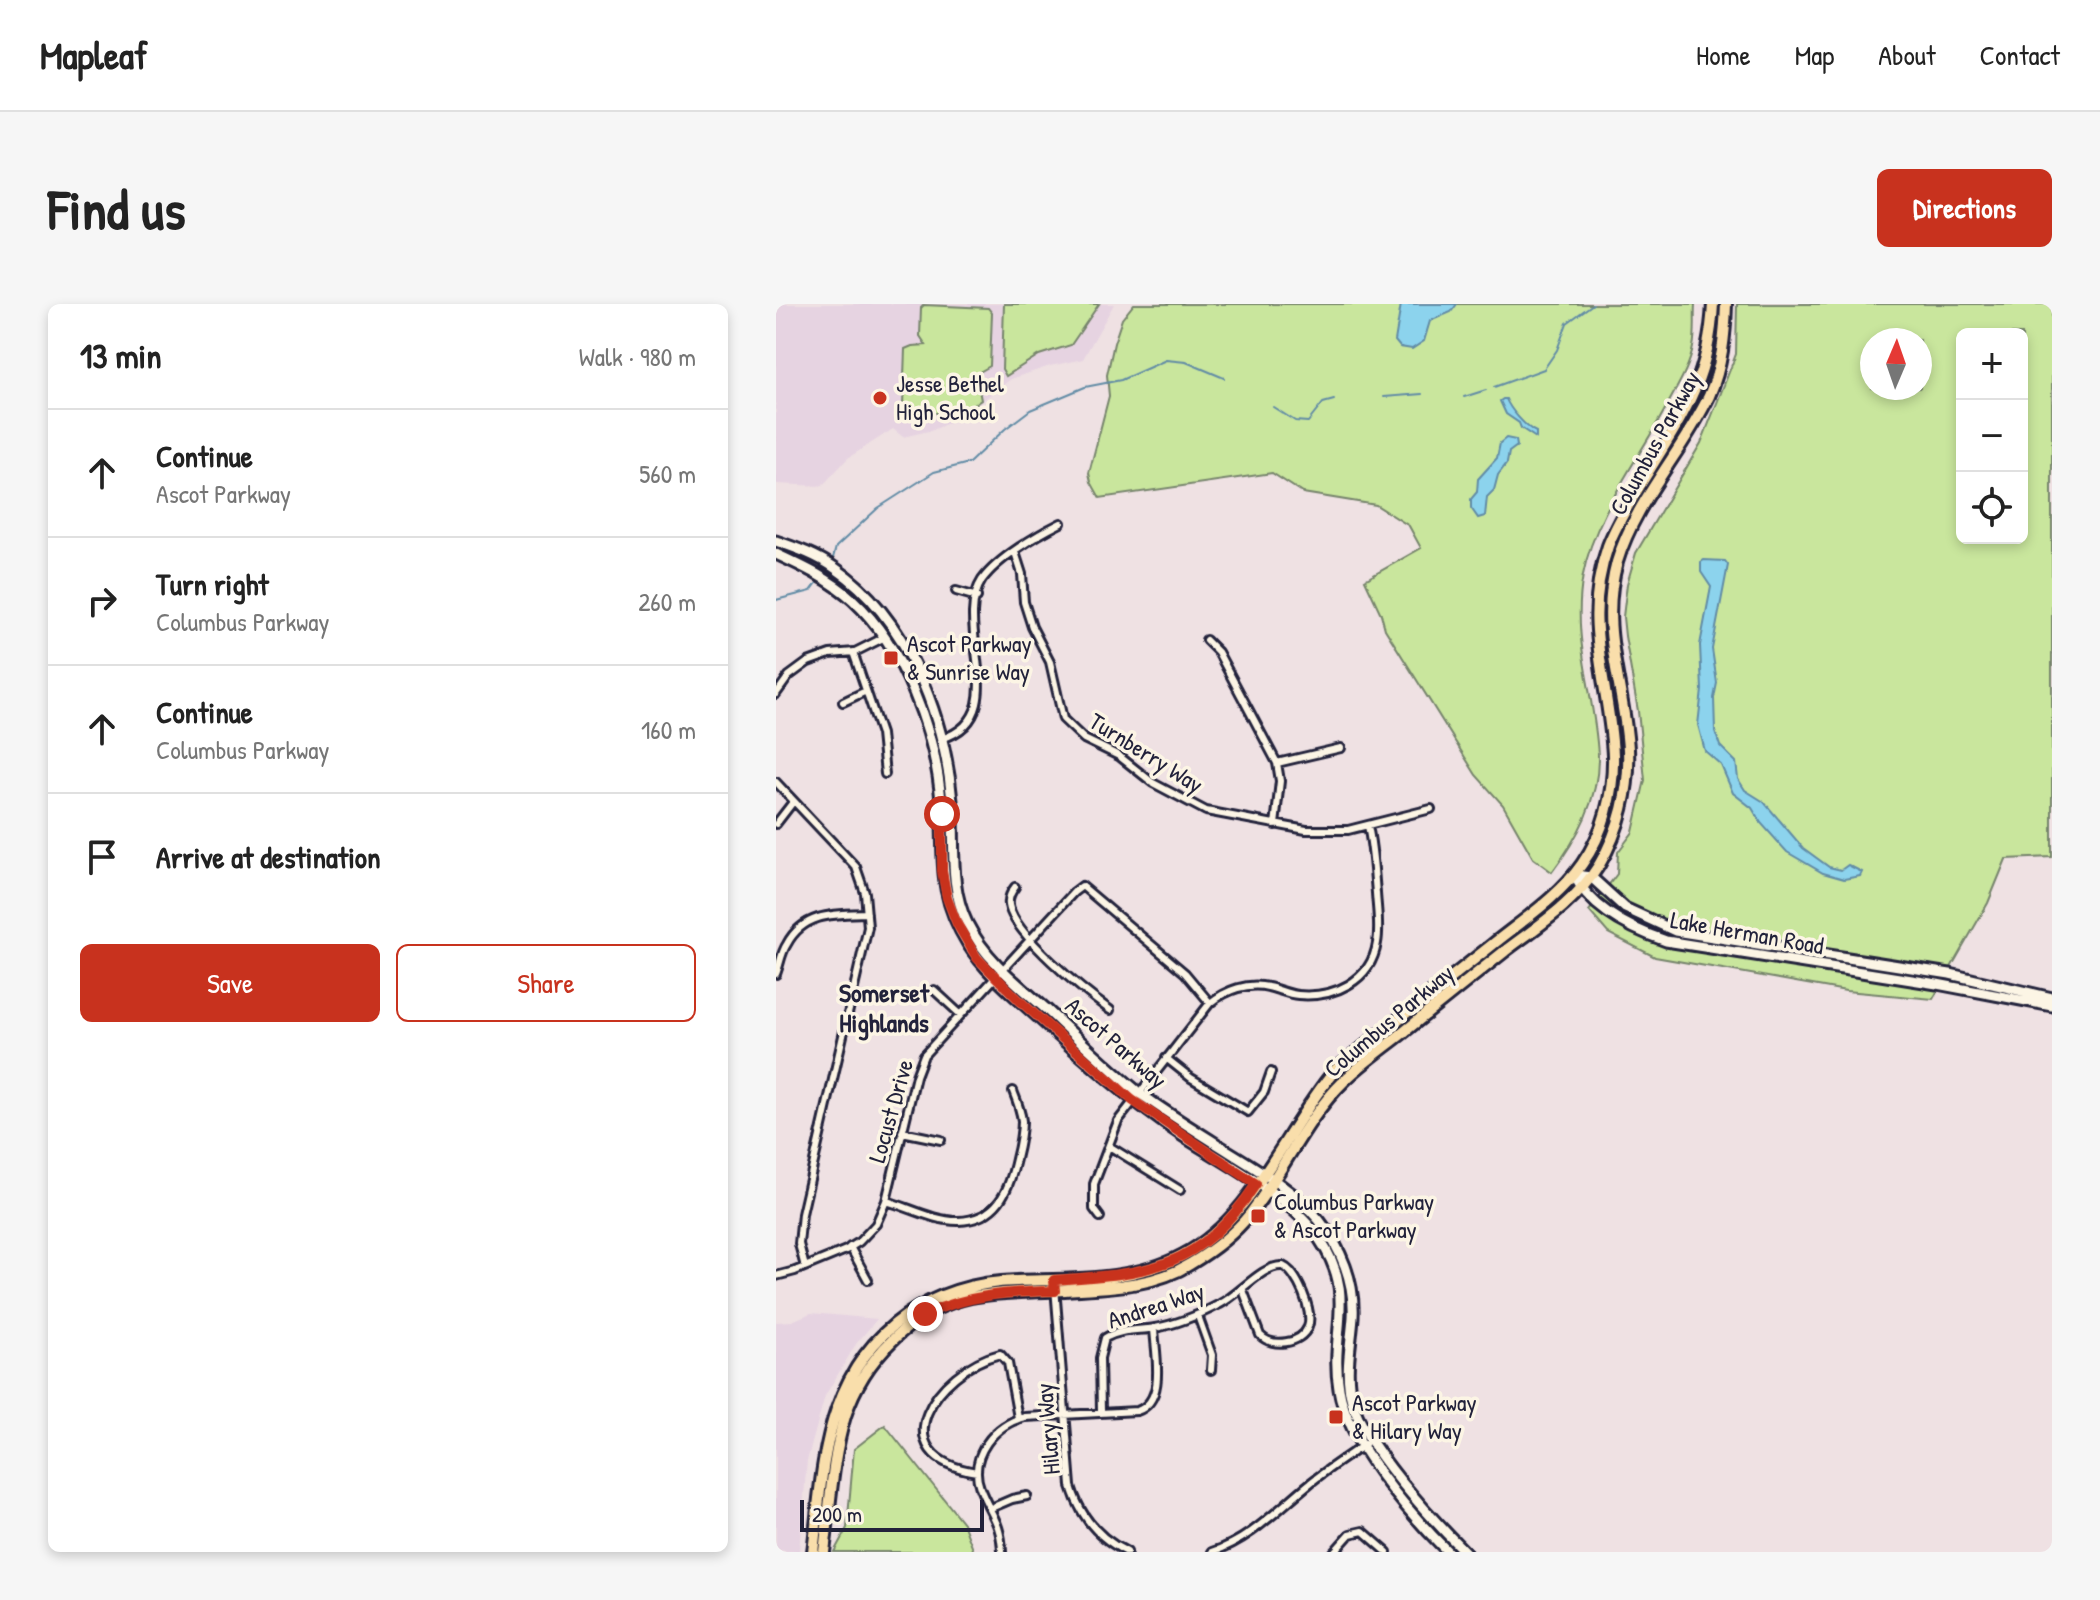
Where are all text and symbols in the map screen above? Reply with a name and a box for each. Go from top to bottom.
text: Mapleaf [40,29,148,81]
text: Home [1696,36,1751,74]
text: Map [1795,36,1834,74]
text: About [1878,36,1936,74]
text: Contact [1980,36,2060,74]
button: Directions [1877,169,2052,247]
text: Find us [48,171,186,246]
north arrow [1860,328,1932,400]
map controls [1956,328,2028,544]
button: + [1956,328,2028,400]
text: 13 min [80,333,162,379]
text: Walk · 980 m [579,339,696,374]
street label: Columbus Parkway [1601,365,1707,520]
place label: Jesse Bethel High School [896,367,1005,427]
marker: Jesse Bethel High School [871,389,889,407]
button: − [1956,400,2028,472]
text: Continue [156,436,253,476]
icon: ahead [80,451,124,495]
text: 560 m [639,456,696,491]
button: locate [1956,472,2028,544]
text: Ascot Parkway [156,476,291,511]
text: Turn right [156,564,269,604]
icon: right [80,579,124,623]
text: 260 m [638,584,696,619]
text: Columbus Parkway [156,604,330,639]
place label: Ascot Parkway & Sunrise Way [907,627,1032,687]
marker: Ascot Parkway & Sunrise Way [882,649,900,667]
text: Continue [156,692,253,732]
street label: Turnberry Way [1083,704,1210,800]
icon: ahead [80,707,124,751]
text: 160 m [641,712,696,747]
text: Columbus Parkway [156,732,330,767]
route start [924,796,960,832]
icon: arrive [80,835,124,879]
text: Arrive at destination [156,837,381,877]
street label: Lake Herman Road [1668,903,1826,961]
button: Save [80,944,380,1022]
button: Share [396,944,696,1022]
street label: Columbus Parkway [1317,956,1460,1084]
district label: Somerset Highlands [839,975,930,1041]
street label: Ascot Parkway [1059,989,1174,1095]
street label: Locust Drive [860,1055,920,1166]
place label: Columbus Parkway & Ascot Parkway [1274,1185,1434,1245]
marker: Columbus Parkway & Ascot Parkway [1249,1207,1267,1225]
street label: Andrea Way [1103,1274,1208,1336]
route end [907,1296,943,1332]
street label: Hilary Way [1027,1382,1067,1476]
place label: Ascot Parkway & Hilary Way [1352,1386,1477,1446]
marker: Ascot Parkway & Hilary Way [1327,1408,1345,1426]
scale bar [800,1496,984,1532]
text: 200 m [812,1499,862,1529]

